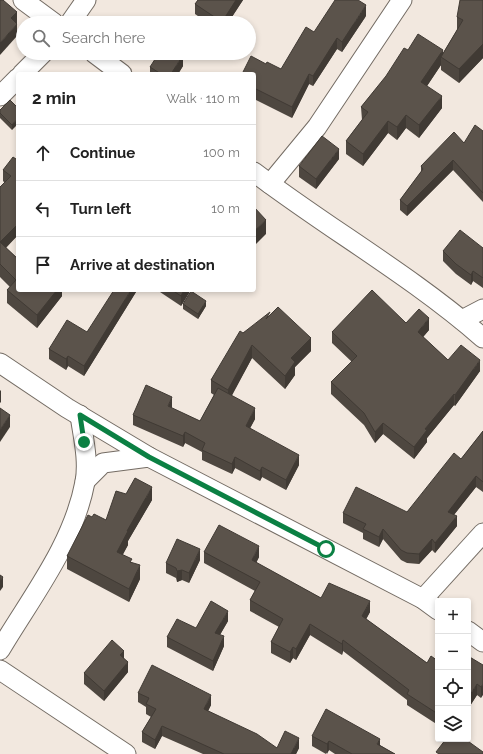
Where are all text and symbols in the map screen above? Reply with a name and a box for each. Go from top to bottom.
search box [16,16,256,60]
icon: search [30,27,52,49]
text: Search here [62,29,145,47]
text: 2 min [32,88,76,108]
text: Walk · 110 m [166,91,240,106]
icon: ahead [32,142,54,164]
text: Continue [70,144,135,162]
text: 100 m [203,145,240,160]
icon: left [32,198,54,220]
text: Turn left [70,200,131,218]
text: 10 m [211,201,240,216]
icon: arrive [32,254,54,276]
text: Arrive at destination [70,256,215,274]
route end [75,433,93,451]
route start [317,540,335,558]
map controls [435,598,471,742]
button: + [435,598,471,634]
button: − [435,634,471,670]
button: locate [435,670,471,706]
button: layers [435,706,471,742]

